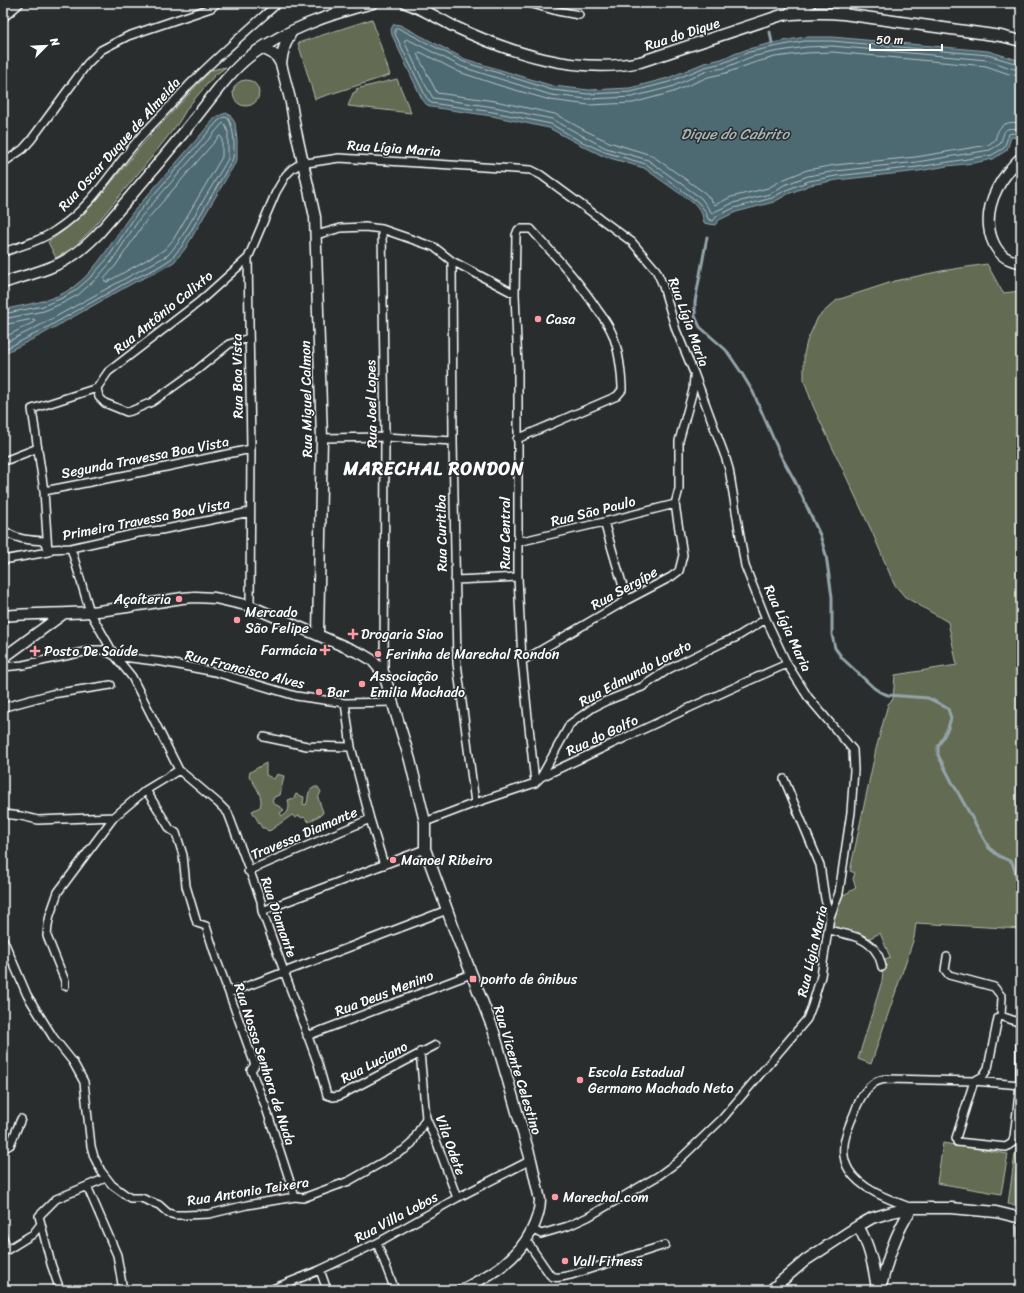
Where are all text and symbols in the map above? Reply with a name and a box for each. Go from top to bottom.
street label: Rua do Dique [641,10,723,58]
north arrow [26,26,66,66]
scale bar [870,26,942,52]
text: 50 m [876,29,903,51]
text: N [44,34,65,50]
street label: Rua Oscar Duque de Almeida [52,71,187,217]
water label: Dique do Cabrito [681,121,791,147]
street label: Rua Lígia Maria [346,133,442,164]
street label: Rua Antônio Calixto [108,264,219,361]
street label: Rua Lígia Maria [661,274,716,370]
place label: Casa [546,307,576,332]
marker: Casa [533,314,543,324]
street label: Rua Boa Vista [224,333,251,419]
street label: Rua Miguel Calmon [293,340,320,458]
street label: Rua Joel Lopes [358,359,385,448]
street label: Segunda Travessa Boa Vista [59,429,231,486]
district label: MARECHAL RONDON [342,453,525,485]
street label: Rua São Paulo [548,489,638,534]
street label: Primeira Travessa Boa Vista [60,491,233,548]
street label: Rua Curitiba [428,494,455,572]
street label: Rua Central [493,496,518,569]
street label: Rua Sergípe [586,560,662,617]
street label: Rua Lígia Maria [756,581,819,676]
place label: Açaíteria [113,587,171,612]
marker: Açaíteria [174,594,184,604]
place label: Mercado São Felipe [245,600,309,641]
marker: Mercado São Felipe [232,615,242,625]
place label: Drogaria Siao [361,622,443,647]
marker: Drogaria Siao [348,629,358,639]
street label: Rua Edmundo Loreto [574,633,696,714]
place label: Farmácia [261,638,317,663]
place label: Posto De Saúde [44,639,138,664]
place label: Ferinha de Marechal Rondon [386,642,560,667]
street label: Rua Francisco Alves [182,643,308,697]
marker: Posto De Saúde [29,645,41,657]
marker: Farmácia [320,645,330,655]
marker: Ferinha de Marechal Rondon [373,649,383,659]
place label: Associação Emilia Machado [369,664,465,705]
marker: Associação Emilia Machado [357,679,367,689]
place label: Bar [327,680,350,705]
marker: Bar [314,687,324,697]
street label: Rua do Golfo [562,708,643,763]
street label: Travessa Diamante [247,800,361,867]
place label: Manoel Ribeiro [401,848,492,873]
marker: Manoel Ribeiro [388,855,398,865]
street label: Rua Diamante [253,874,304,961]
street label: Rua Lígia Maria [790,903,835,1000]
street label: Rua Deus Menino [331,963,437,1024]
place label: ponto de ônibus [480,967,578,992]
marker: ponto de ônibus [468,974,478,984]
street label: Rua Nossa Senhora de Nuda [226,980,303,1149]
street label: Rua Vicente Celestino [486,1002,549,1138]
street label: Rua Luciano [336,1034,412,1091]
place label: Escola Estadual Germano Machado Neto [588,1060,734,1101]
marker: Escola Estadual Germano Machado Neto [575,1075,585,1085]
street label: Vila Odete [428,1111,473,1179]
street label: Rua Antonio Teixera [185,1170,311,1213]
street label: Rua Villa Lobos [350,1185,443,1250]
place label: Marechal.com [563,1185,649,1210]
marker: Marechal.com [550,1192,560,1202]
place label: Vall Fitness [573,1249,643,1274]
marker: Vall Fitness [560,1256,570,1266]

